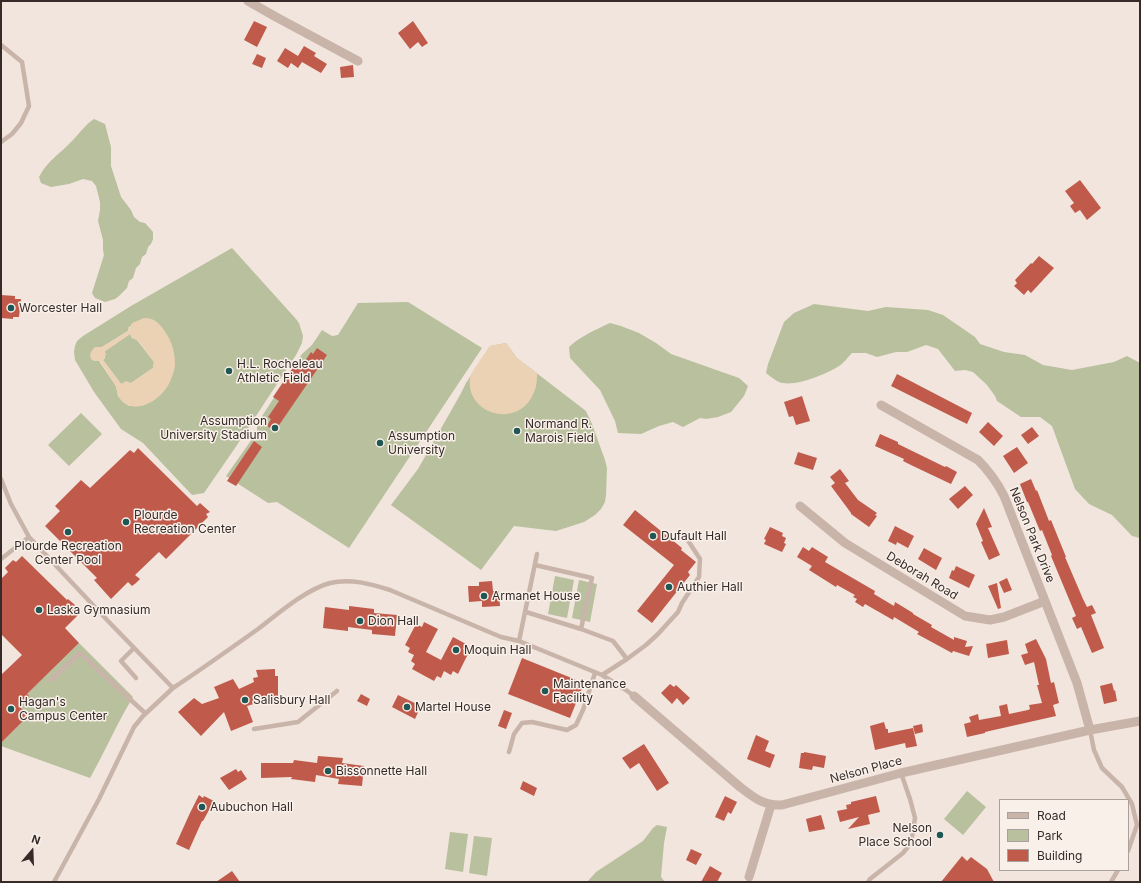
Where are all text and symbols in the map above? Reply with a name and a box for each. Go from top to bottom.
place label: Worcester Hall [19,301,102,315]
marker: Worcester Hall [6,303,16,313]
place label: H.L. Rocheleau Athletic Field [237,357,323,385]
marker: H.L. Rocheleau Athletic Field [224,366,234,376]
place label: Assumption University Stadium [160,414,267,442]
place label: Normand R. Marois Field [525,417,594,445]
marker: Assumption University Stadium [270,423,280,433]
marker: Normand R. Marois Field [512,426,522,436]
place label: Assumption University [388,429,455,457]
marker: Assumption University [375,438,385,448]
street label: Nelson Park Drive [1006,485,1058,585]
place label: Plourde Recreation Center [134,508,236,536]
marker: Plourde Recreation Center [121,517,131,527]
marker: Plourde Recreation Center Pool [63,527,73,537]
place label: Dufault Hall [661,529,727,543]
marker: Dufault Hall [648,531,658,541]
place label: Plourde Recreation Center Pool [14,539,122,567]
street label: Deborah Road [884,549,960,603]
place label: Authier Hall [677,580,743,594]
marker: Authier Hall [664,582,674,592]
place label: Armanet House [492,589,580,603]
marker: Armanet House [479,591,489,601]
place label: Laska Gymnasium [47,603,150,617]
marker: Laska Gymnasium [34,605,44,615]
place label: Dion Hall [368,614,419,628]
marker: Dion Hall [355,616,365,626]
place label: Moquin Hall [464,643,531,657]
marker: Moquin Hall [451,645,461,655]
place label: Maintenance Facility [553,677,626,705]
marker: Maintenance Facility [540,686,550,696]
place label: Salisbury Hall [253,693,330,707]
place label: Hagan's Campus Center [19,695,107,723]
marker: Salisbury Hall [240,695,250,705]
place label: Martel House [415,700,491,714]
marker: Martel House [402,702,412,712]
marker: Hagan's Campus Center [6,704,16,714]
street label: Nelson Place [828,753,904,787]
place label: Bissonnette Hall [336,764,427,778]
marker: Bissonnette Hall [323,766,333,776]
legend [999,799,1129,871]
place label: Aubuchon Hall [210,800,293,814]
marker: Aubuchon Hall [197,802,207,812]
text: Road [1037,808,1066,823]
place label: Nelson Place School [859,821,932,849]
text: Park [1037,828,1063,843]
marker: Nelson Place School [935,830,945,840]
north arrow [12,831,52,871]
text: N [30,832,42,848]
text: Building [1037,848,1082,863]

